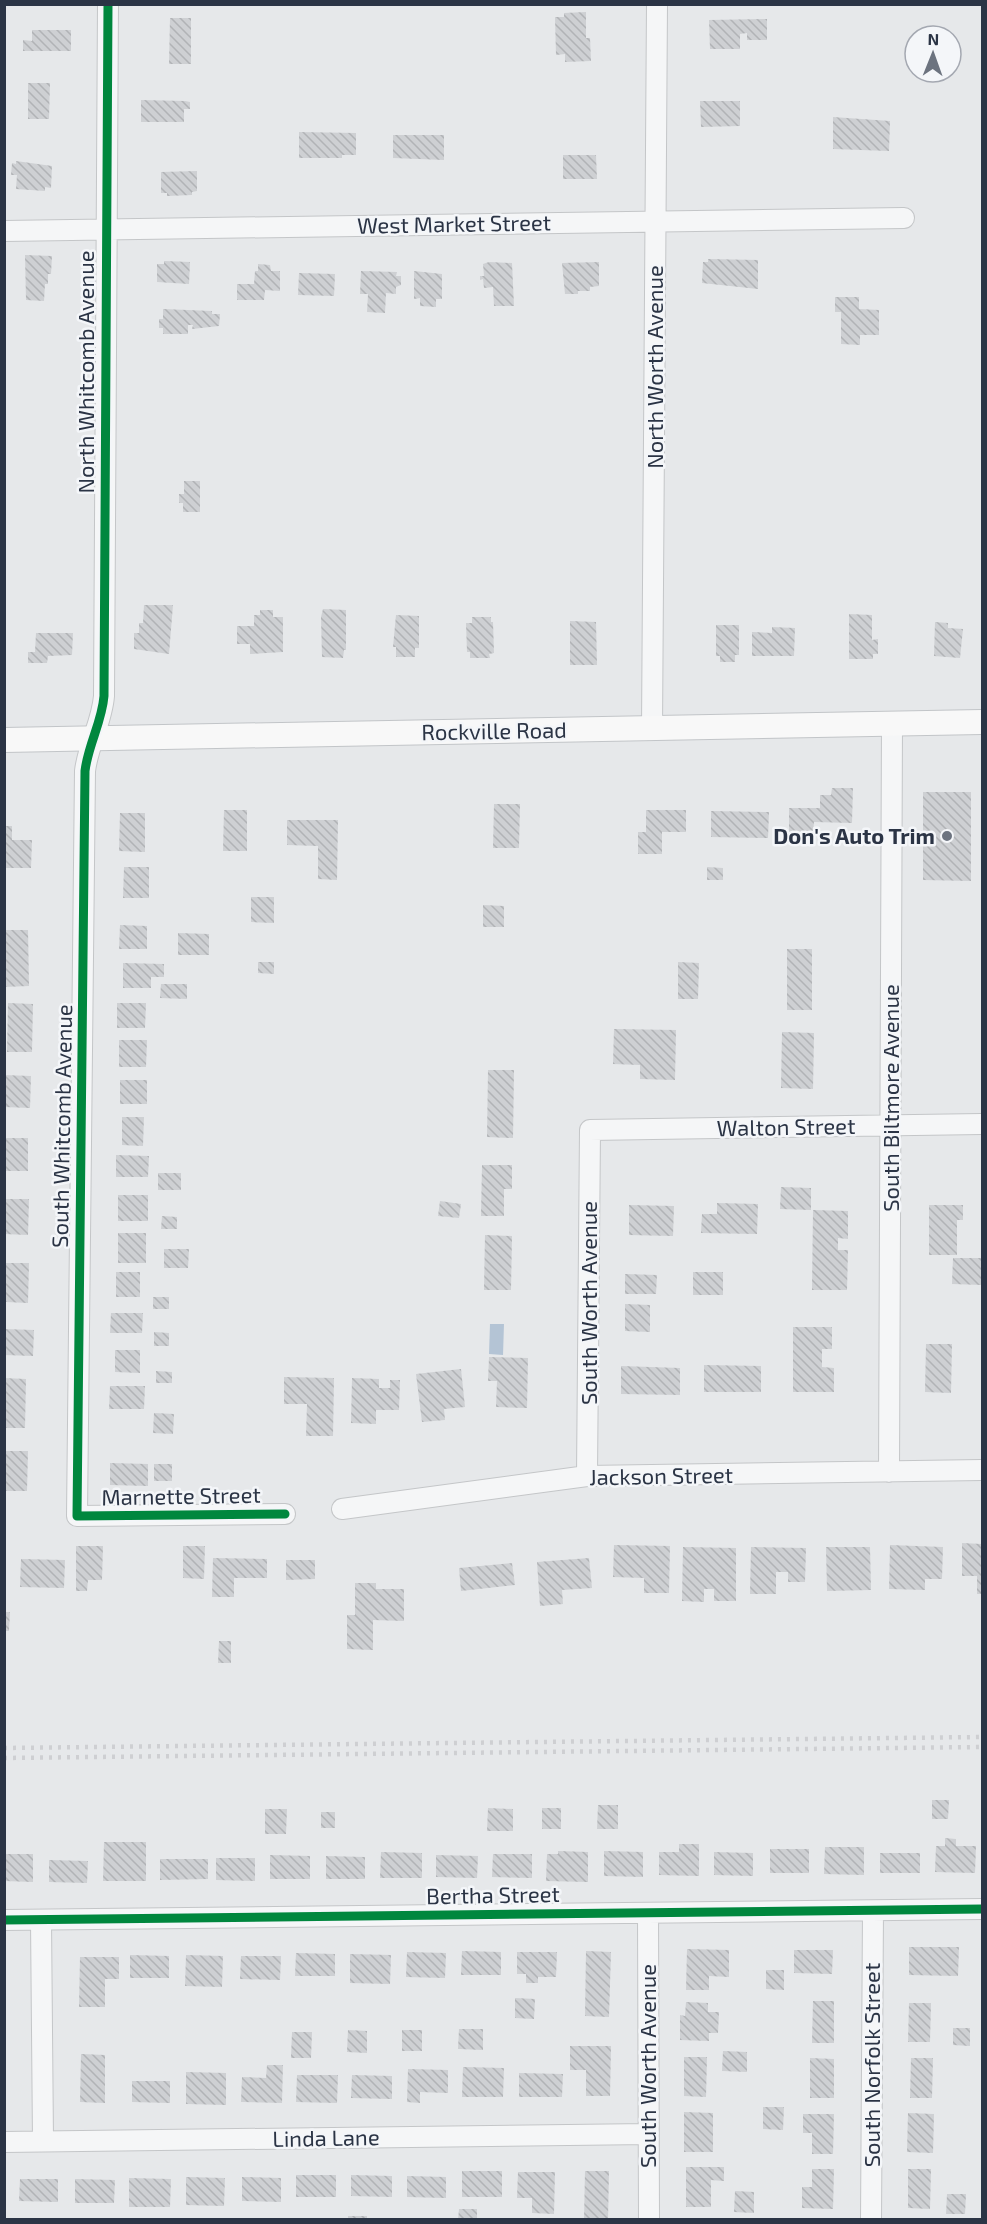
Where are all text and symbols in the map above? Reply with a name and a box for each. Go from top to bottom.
north arrow [903,24,963,84]
text: N [927,29,939,48]
street label: West Market Street [357,208,551,238]
street label: North Whitcomb Avenue [72,250,98,494]
street label: North Worth Avenue [641,265,667,469]
street label: Rockville Road [421,716,567,744]
place label: Don's Auto Trim [773,822,935,848]
marker: Don's Auto Trim [940,829,954,843]
street label: South Biltmore Avenue [877,984,903,1212]
street label: South Whitcomb Avenue [46,1004,76,1248]
street label: Walton Street [716,1112,856,1140]
street label: South Worth Avenue [575,1201,601,1405]
street label: Jackson Street [589,1461,733,1489]
street label: Marnette Street [101,1481,261,1509]
street label: Bertha Street [426,1880,560,1908]
street label: South Norfolk Street [858,1963,884,2167]
street label: South Worth Avenue [634,1964,660,2168]
street label: Linda Lane [272,2123,380,2151]

